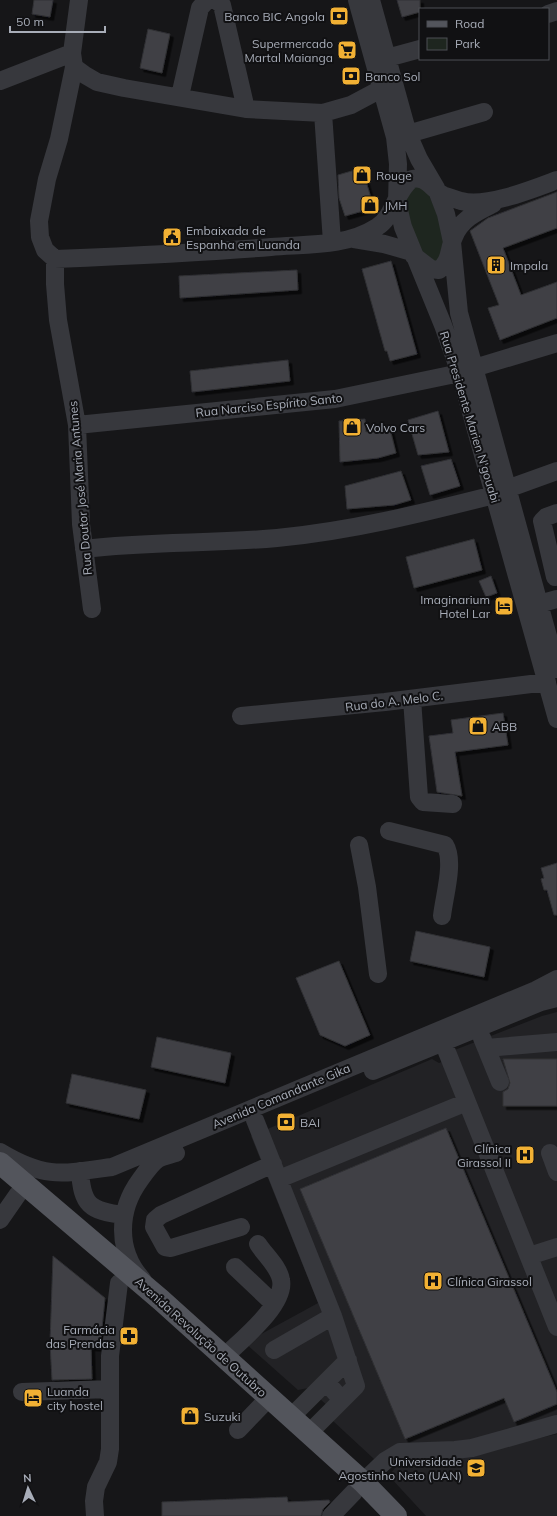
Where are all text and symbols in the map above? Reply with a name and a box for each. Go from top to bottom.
bank icon: Banco BIC Angola [328,5,350,27]
scale bar [10,8,105,34]
legend [419,8,549,60]
place label: Banco BIC Angola [224,9,325,24]
text: 50 m [16,14,44,29]
text: Road [455,16,484,31]
place label: Supermercado Martal Maianga [244,36,333,65]
text: Park [455,36,481,51]
supermarket icon: Supermercado Martal Maianga [336,39,358,61]
bank icon: Banco Sol [340,65,362,87]
place label: Banco Sol [365,69,420,84]
shop icon: Rouge [351,164,373,186]
place label: Rouge [376,168,412,183]
shop icon: JMH [359,194,381,216]
place label: JMH [384,198,407,213]
place label: Embaixada de Espanha em Luanda [186,223,300,252]
public building icon: Embaixada de Espanha em Luanda [161,226,183,248]
building icon: Impala [485,254,507,276]
place label: Impala [510,258,548,273]
street label: Rua Presidente Marien N'gouabi [437,329,503,505]
street label: Rua Narciso Espírito Santo [195,390,343,420]
street label: Rua Doutor José Maria Antunes [65,400,95,576]
shop icon: Volvo Cars [341,416,363,438]
place label: Volvo Cars [366,420,425,435]
place label: Imaginarium Hotel Lar [420,592,491,621]
hotel icon: Imaginarium Hotel Lar [493,595,515,617]
street label: Rua do A. Melo C. [344,688,444,714]
shop icon: ABB [467,715,489,737]
place label: ABB [492,719,517,734]
street label: Avenida Comandante Gika [210,1060,352,1132]
bank icon: BAI [275,1111,297,1133]
place label: BAI [300,1115,320,1130]
place label: Clínica Girassol II [457,1141,511,1170]
hospital icon: Clínica Girassol II [514,1144,536,1166]
hospital icon: Clínica Girassol [422,1270,444,1292]
street label: Avenida Revolução de Outubro [132,1274,270,1400]
place label: Clínica Girassol [447,1274,532,1289]
place label: Farmácia das Prendas [46,1322,115,1351]
pharmacy icon: Farmácia das Prendas [118,1325,140,1347]
place label: Luanda city hostel [47,1384,103,1413]
hotel icon: Luanda city hostel [22,1387,44,1409]
shop icon: Suzuki [179,1405,201,1427]
place label: Suzuki [204,1409,241,1424]
place label: Universidade Agostinho Neto (UAN) [338,1454,462,1483]
school or university icon: Universidade Agostinho Neto (UAN) [465,1457,487,1479]
north arrow [8,1468,48,1508]
text: N [23,1471,32,1485]

